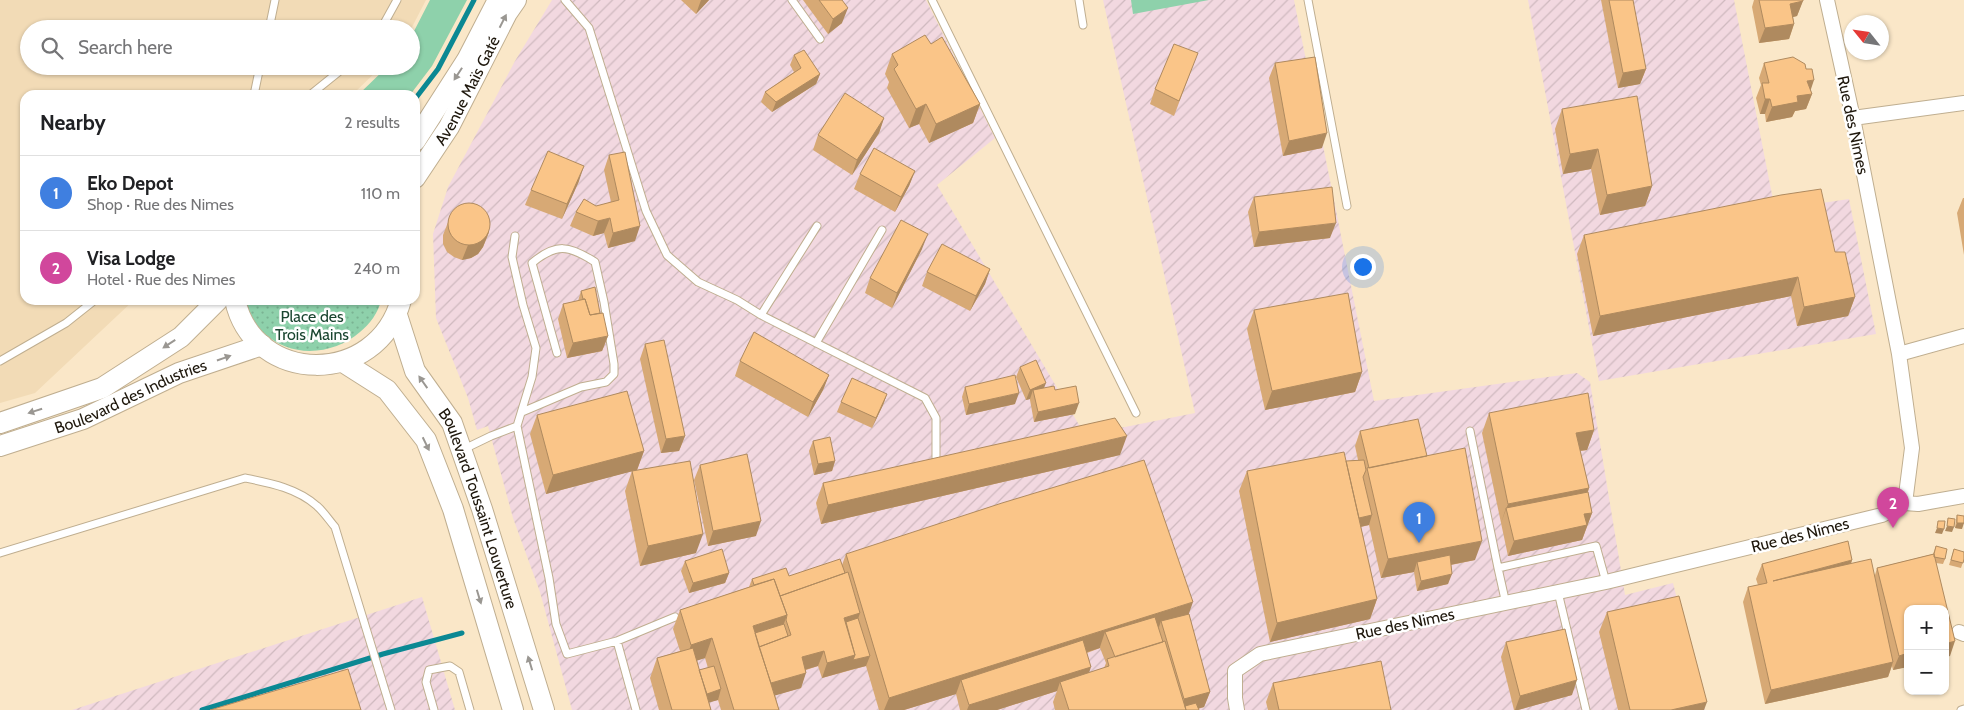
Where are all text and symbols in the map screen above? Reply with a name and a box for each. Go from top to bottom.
one-way arrow [499,14,507,29]
north arrow [1844,15,1889,60]
search box [20,20,420,75]
street label: Avenue Maïs Gaté [430,33,503,149]
icon: search [38,34,66,62]
text: Search here [78,36,172,59]
one-way arrow [453,67,463,80]
street label: Rue des Nimes [1833,74,1873,176]
text: Nearby [40,110,106,135]
text: 2 results [344,113,400,132]
text: Eko Depot [87,172,173,195]
text: 1 [53,184,59,203]
text: 110 m [361,184,400,203]
text: Shop · Rue des Nimes [87,195,234,214]
text: Visa Lodge [87,247,175,270]
your location [1350,254,1376,280]
text: 2 [52,259,60,278]
text: 240 m [354,259,400,278]
text: Hotel · Rue des Nimes [87,270,235,289]
park label: Place des Trois Mains [275,307,349,344]
one-way arrow [163,340,176,349]
one-way arrow [217,354,232,362]
street label: Boulevard des Industries [52,355,209,437]
one-way arrow [418,375,428,389]
street label: Boulevard Toussaint Louverture [435,404,522,611]
one-way arrow [28,408,43,416]
one-way arrow [422,436,431,451]
pin: 2 [1877,487,1909,528]
pin: 1 [1403,502,1435,543]
street label: Rue des Nimes [1749,514,1851,556]
one-way arrow [476,590,484,605]
street label: Rue des Nimes [1354,604,1456,644]
map controls [1904,605,1949,695]
button: + [1904,605,1949,650]
button: − [1904,650,1949,695]
one-way arrow [525,656,533,671]

